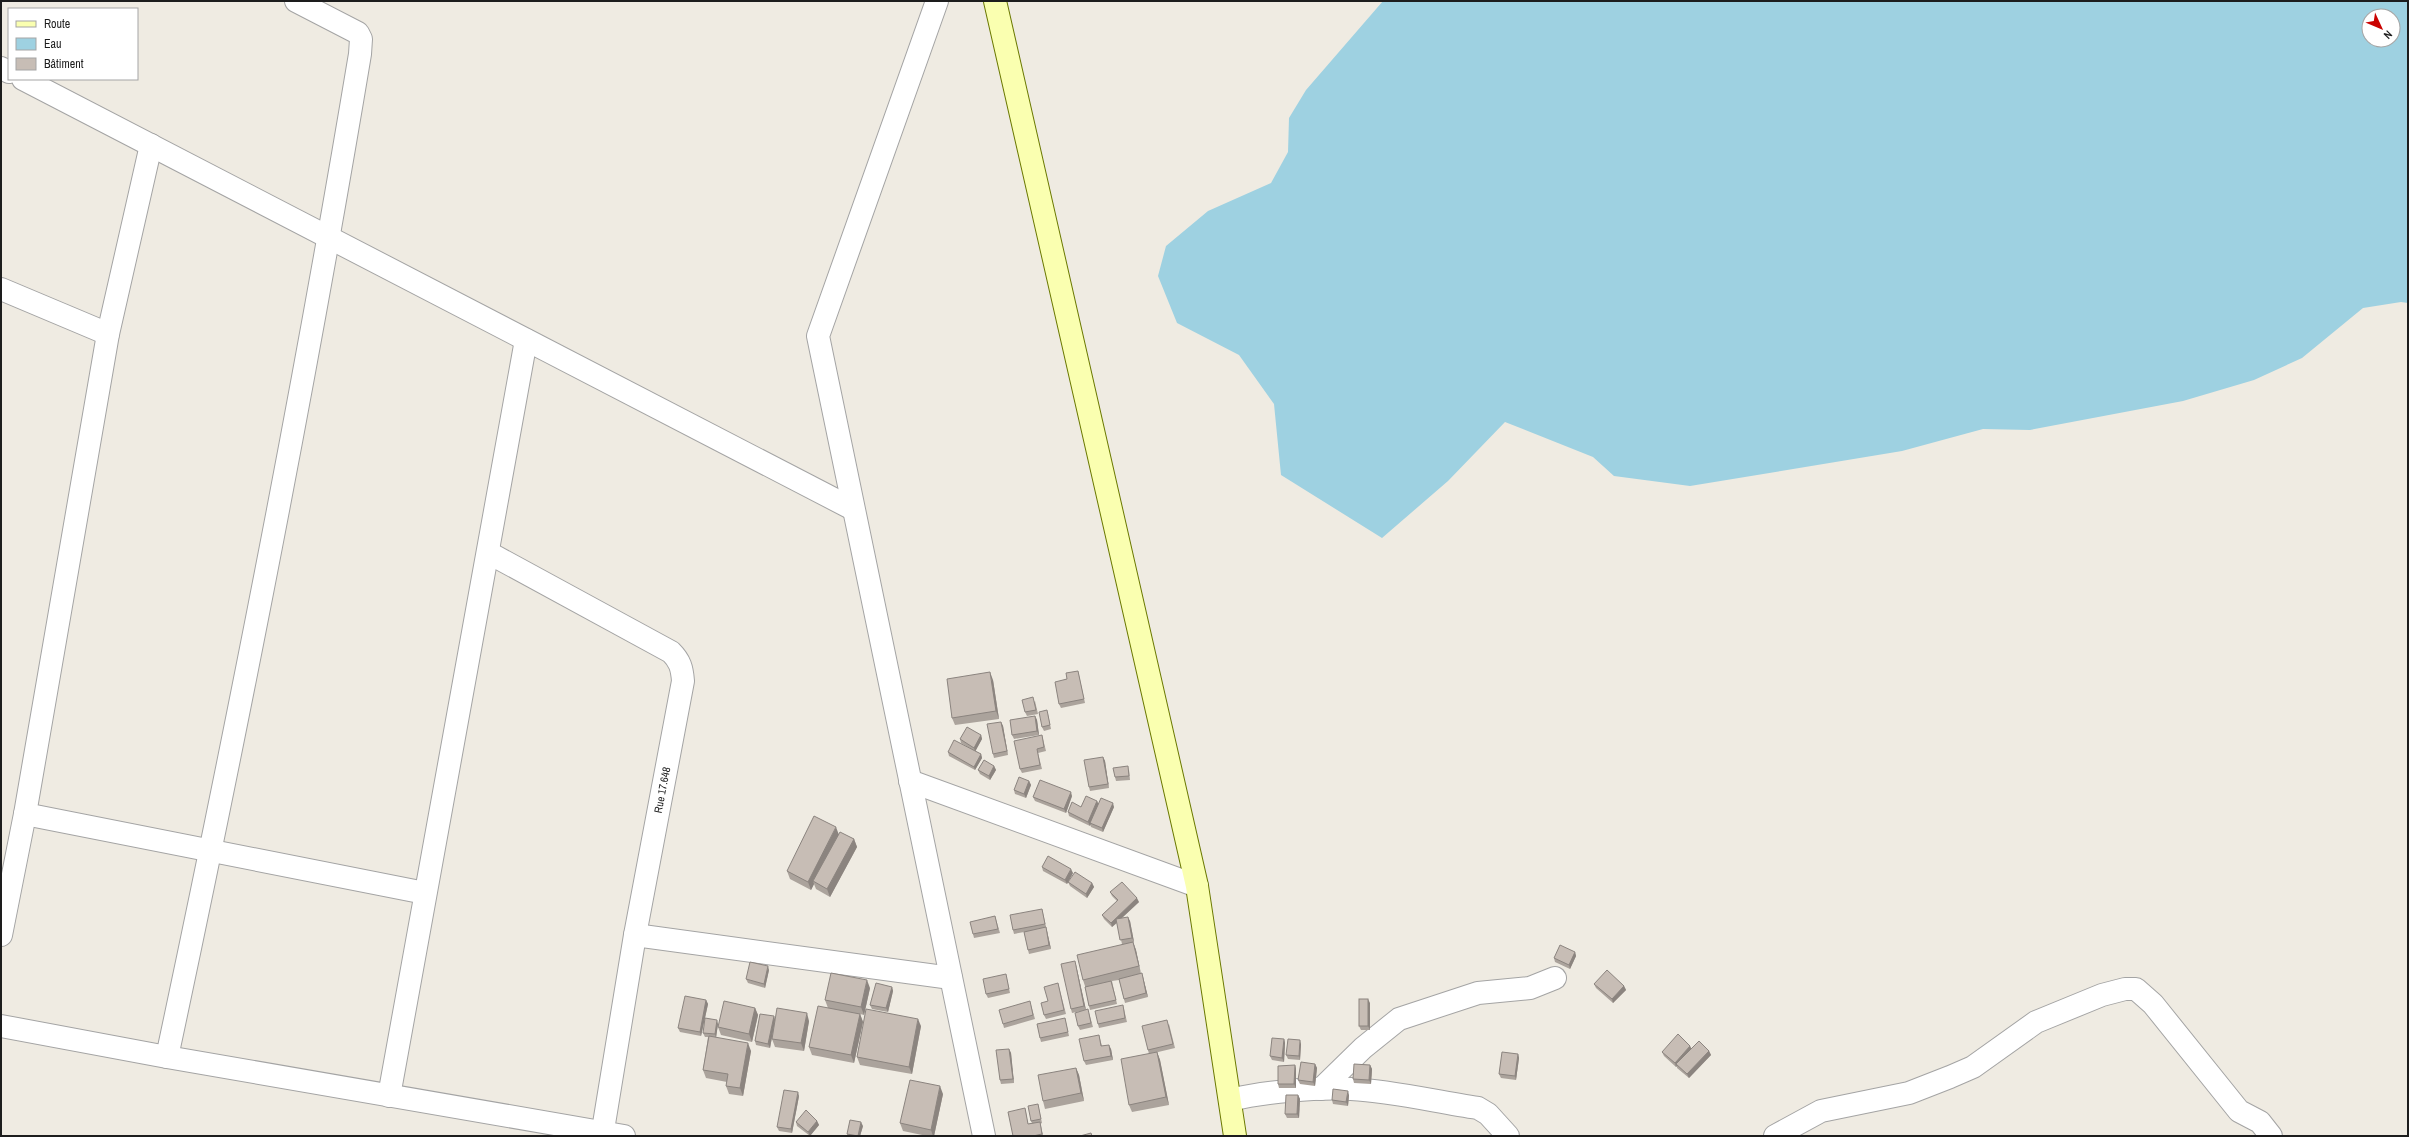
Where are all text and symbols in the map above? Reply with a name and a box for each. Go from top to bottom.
legend [8,8,138,80]
north arrow [2361,8,2401,48]
text: Route [44,16,70,32]
text: N [2381,28,2395,42]
text: Eau [44,36,62,52]
text: Bâtiment [44,56,84,72]
street label: Rue 17.648 [651,766,673,814]

